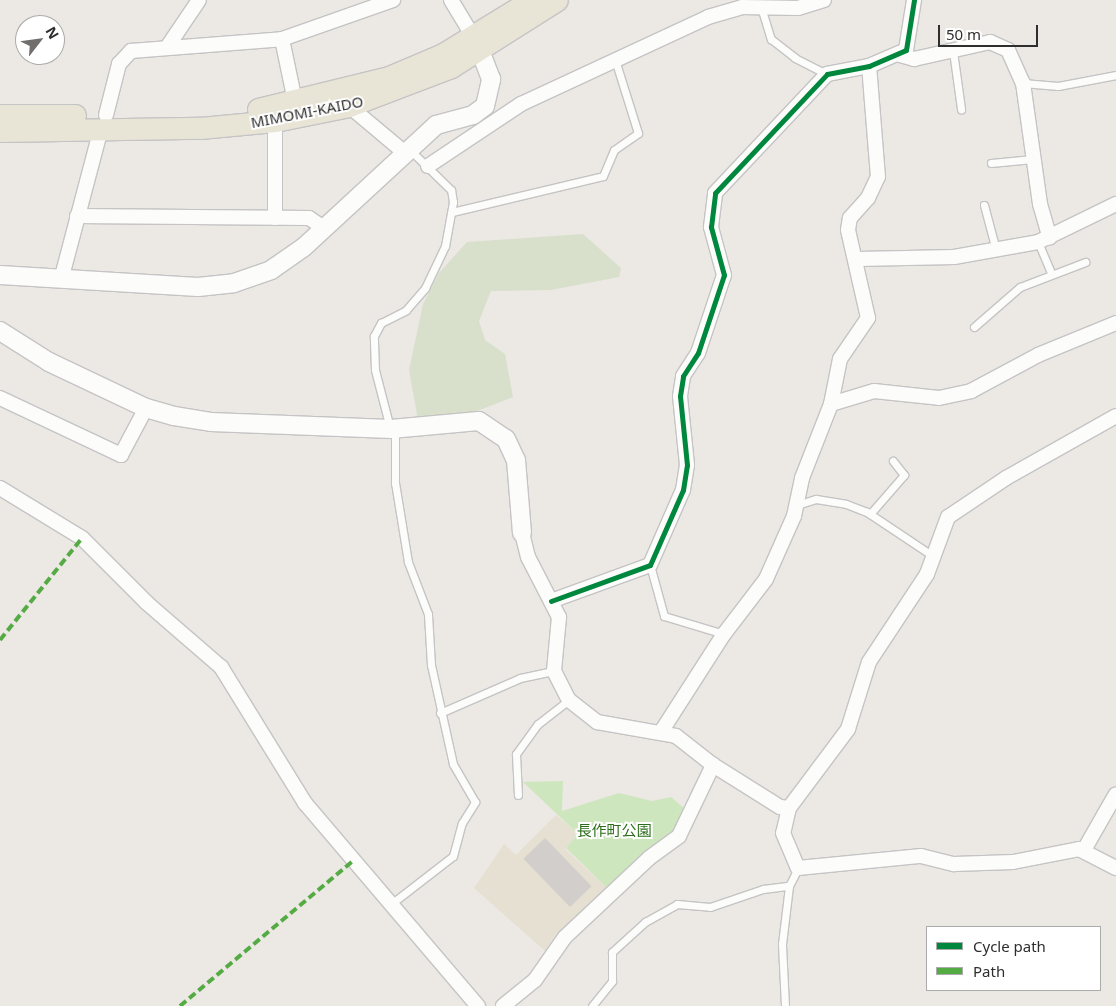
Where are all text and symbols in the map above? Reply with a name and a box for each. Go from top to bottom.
north arrow [15,15,65,65]
scale bar [941,15,1041,47]
text: N [41,23,64,42]
text: 50 m [946,24,981,44]
street label: MIMOMI-KAIDO [249,92,365,132]
park label: 長作町公園 [577,822,651,840]
legend [926,926,1101,991]
text: Cycle path [973,936,1046,956]
text: Path [973,961,1005,981]

